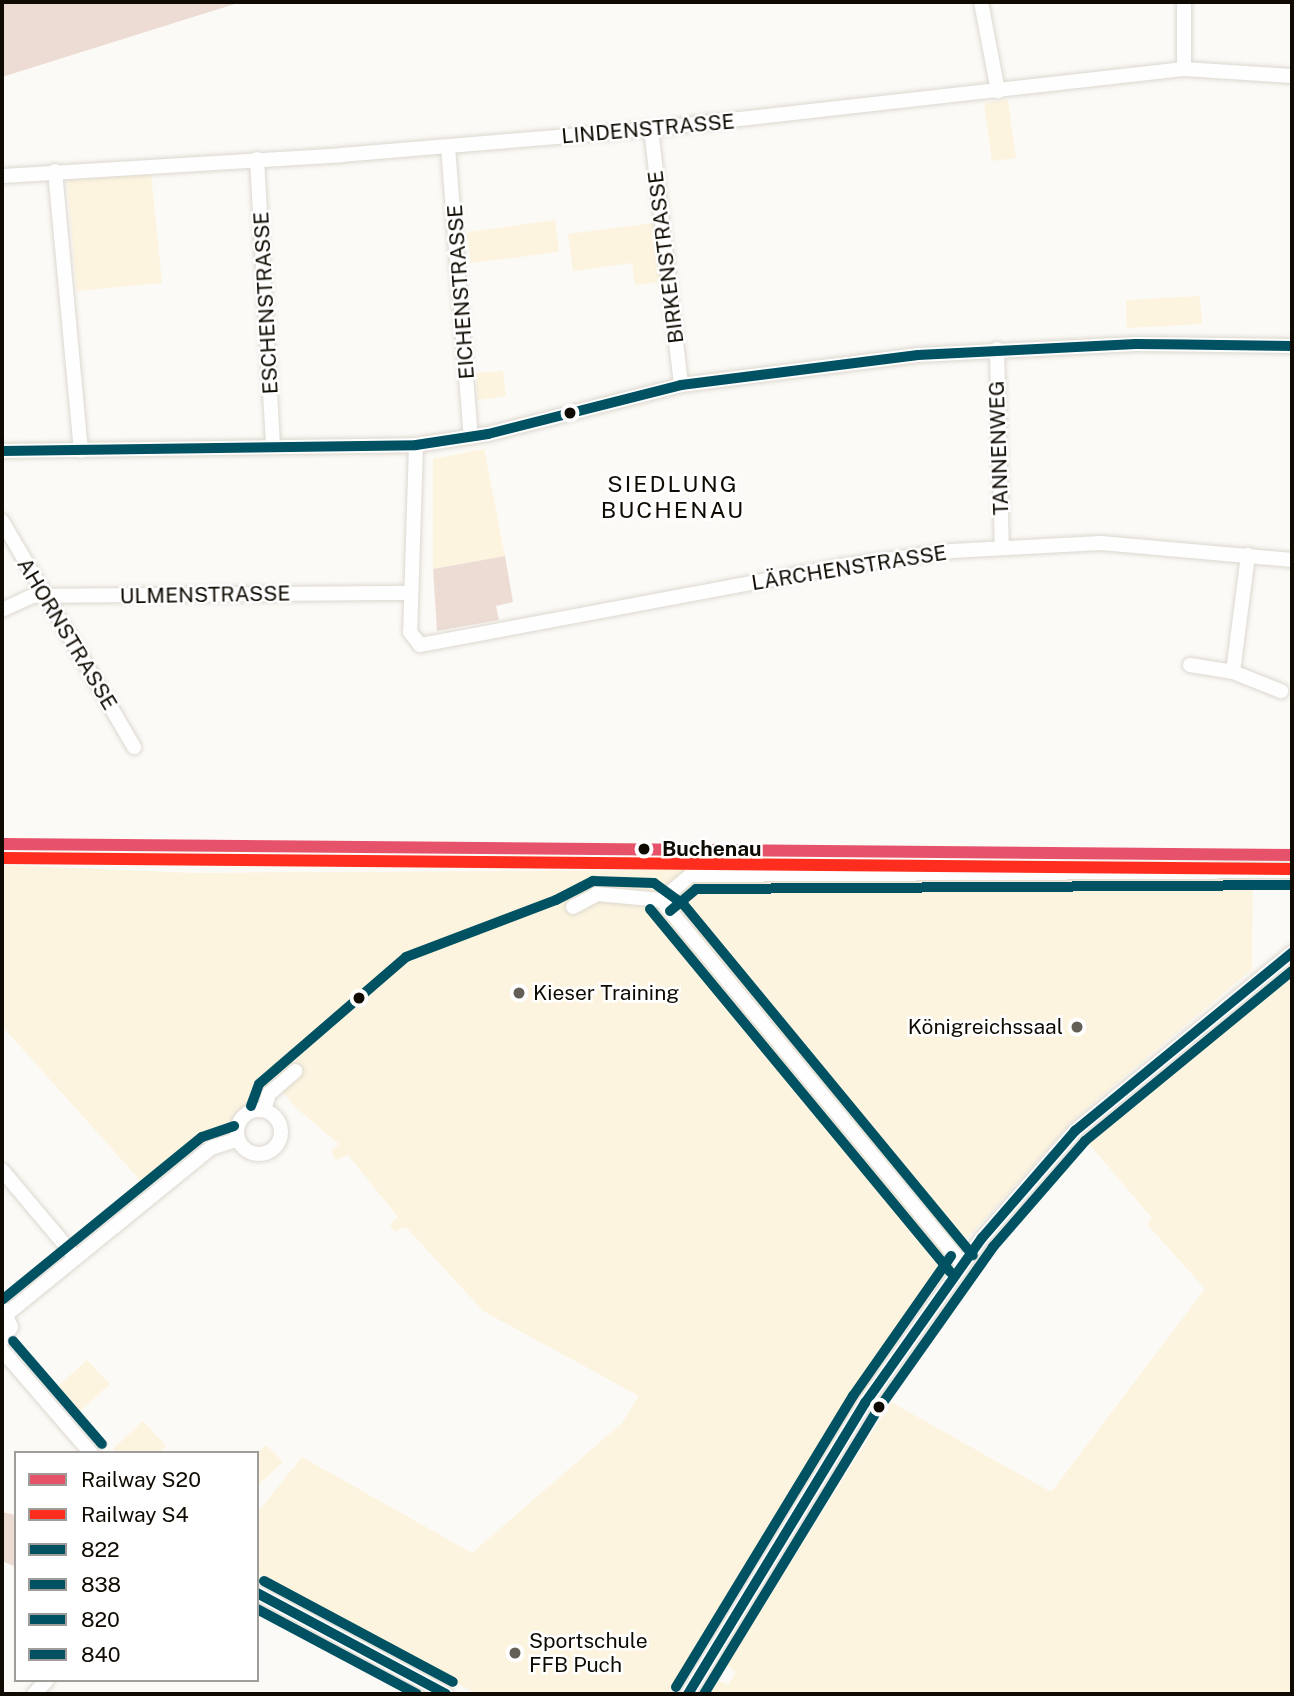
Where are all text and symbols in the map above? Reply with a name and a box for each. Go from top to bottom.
street label: LINDENSTRASSE [560,109,736,149]
street label: BIRKENSTRASSE [643,169,689,345]
street label: EICHENSTRASSE [442,204,480,380]
street label: ESCHENSTRASSE [249,211,283,395]
street label: TANNENWEG [984,380,1014,516]
unlabelled marker [563,406,577,420]
district label: SIEDLUNG BUCHENAU [602,470,744,524]
street label: LÄRCHENSTRASSE [750,540,948,596]
street label: AHORNSTRASSE [12,553,122,715]
street label: ULMENSTRASSE [119,581,291,609]
place label: Buchenau [662,836,762,862]
marker: Buchenau [632,837,656,861]
place label: Kieser Training [533,980,679,1006]
marker: Kieser Training [511,985,527,1001]
unlabelled marker [352,991,366,1005]
place label: Königreichssaal [908,1014,1063,1040]
marker: Königreichssaal [1069,1019,1085,1035]
unlabelled marker [872,1400,886,1414]
legend [14,1451,259,1682]
text: Railway S20 [81,1467,201,1492]
text: Railway S4 [81,1502,189,1527]
text: 822 [81,1537,120,1562]
text: 838 [81,1572,121,1597]
text: 820 [81,1607,120,1632]
place label: Sportschule FFB Puch [529,1628,648,1678]
text: 840 [81,1642,121,1667]
marker: Sportschule FFB Puch [507,1645,523,1661]

